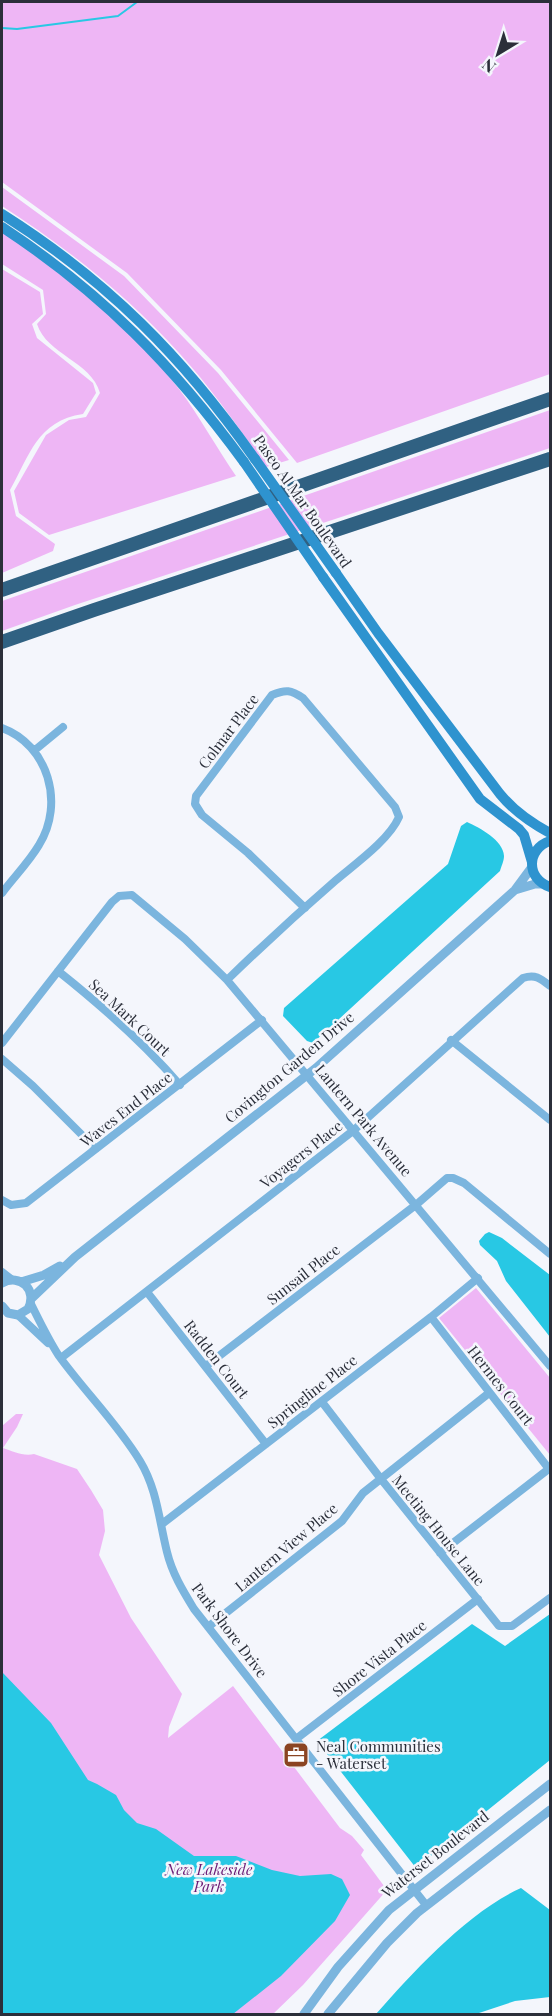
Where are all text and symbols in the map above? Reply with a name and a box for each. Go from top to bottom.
north arrow [468,24,528,84]
text: N [477,54,499,78]
street label: Paseo Al Mar Boulevard [250,431,357,572]
street label: Colmar Place [193,689,263,773]
street label: Sea Mark Court [85,974,176,1060]
street label: Covington Garden Drive [220,1007,358,1127]
street label: Lantern Park Avenue [311,1060,417,1180]
street label: Waves End Place [75,1067,176,1152]
street label: Voyagers Place [255,1116,346,1193]
street label: Sunsail Place [262,1239,344,1309]
street label: Radden Court [180,1316,254,1403]
street label: Hermes Court [464,1341,539,1429]
street label: Springline Place [263,1350,361,1432]
street label: Meeting House Lane [388,1470,490,1590]
street label: Lantern View Place [230,1498,342,1596]
street label: Park Shore Drive [188,1579,272,1681]
street label: Shore Vista Place [328,1615,430,1701]
place label: Neal Communities - Waterset [316,1736,441,1773]
office icon: Neal Communities - Waterset [281,1740,311,1770]
street label: Waterset Boulevard [377,1806,493,1903]
park label: New Lakeside Park [164,1859,253,1896]

